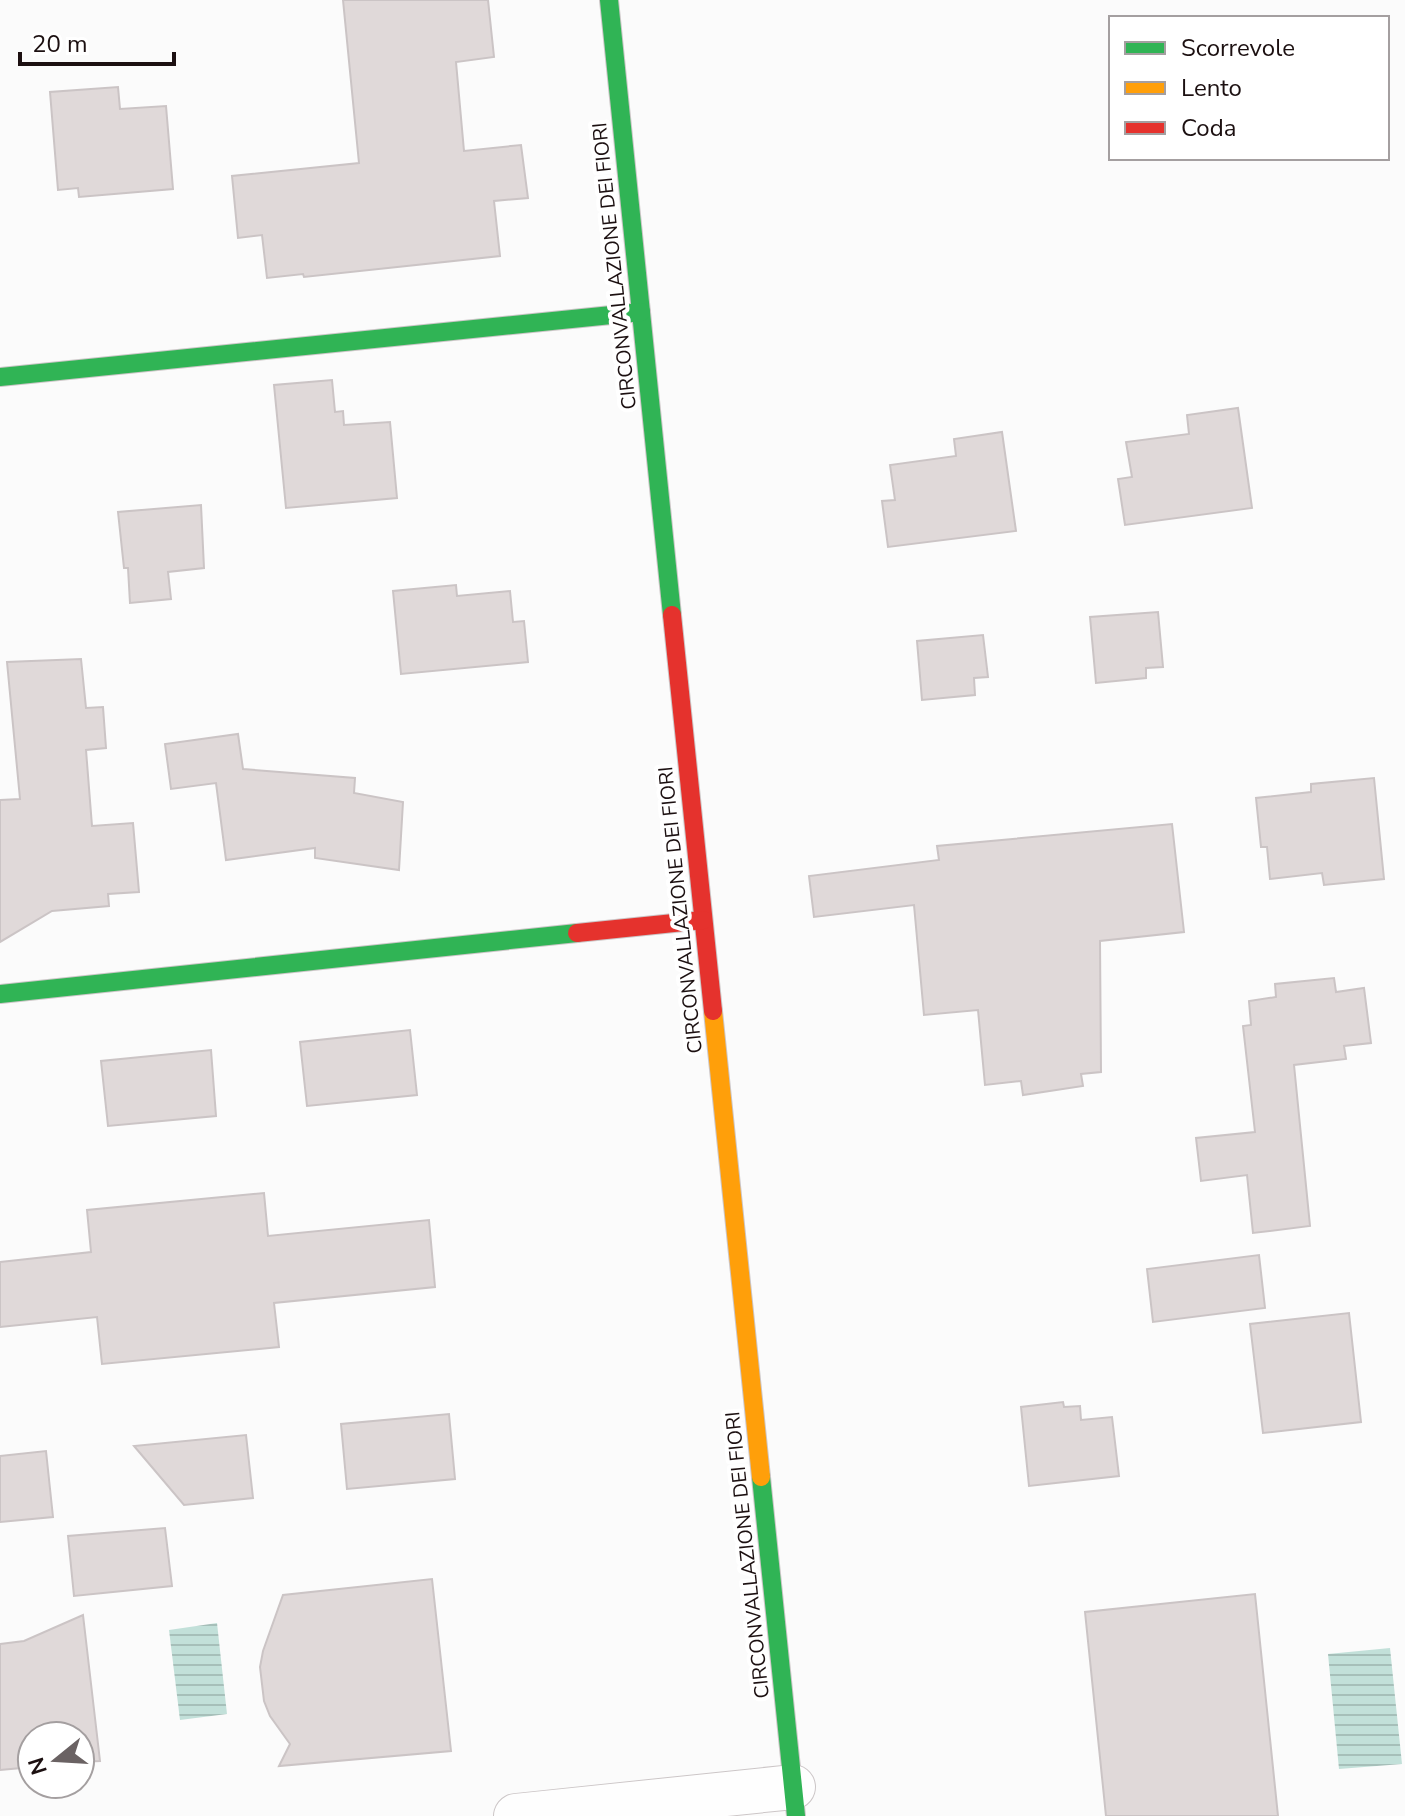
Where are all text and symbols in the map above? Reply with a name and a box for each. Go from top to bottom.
scale bar [20,16,174,66]
legend [1109,16,1389,160]
text: 20 m [32,28,88,60]
text: Scorrevole [1181,32,1295,64]
text: Lento [1181,72,1242,104]
text: Coda [1181,112,1236,144]
street label: CIRCONVALLAZIONE DEI FIORI [586,121,643,411]
street label: CIRCONVALLAZIONE DEI FIORI [652,765,709,1055]
street label: CIRCONVALLAZIONE DEI FIORI [719,1410,776,1700]
north arrow [16,1720,96,1800]
text: N [21,1753,55,1778]

